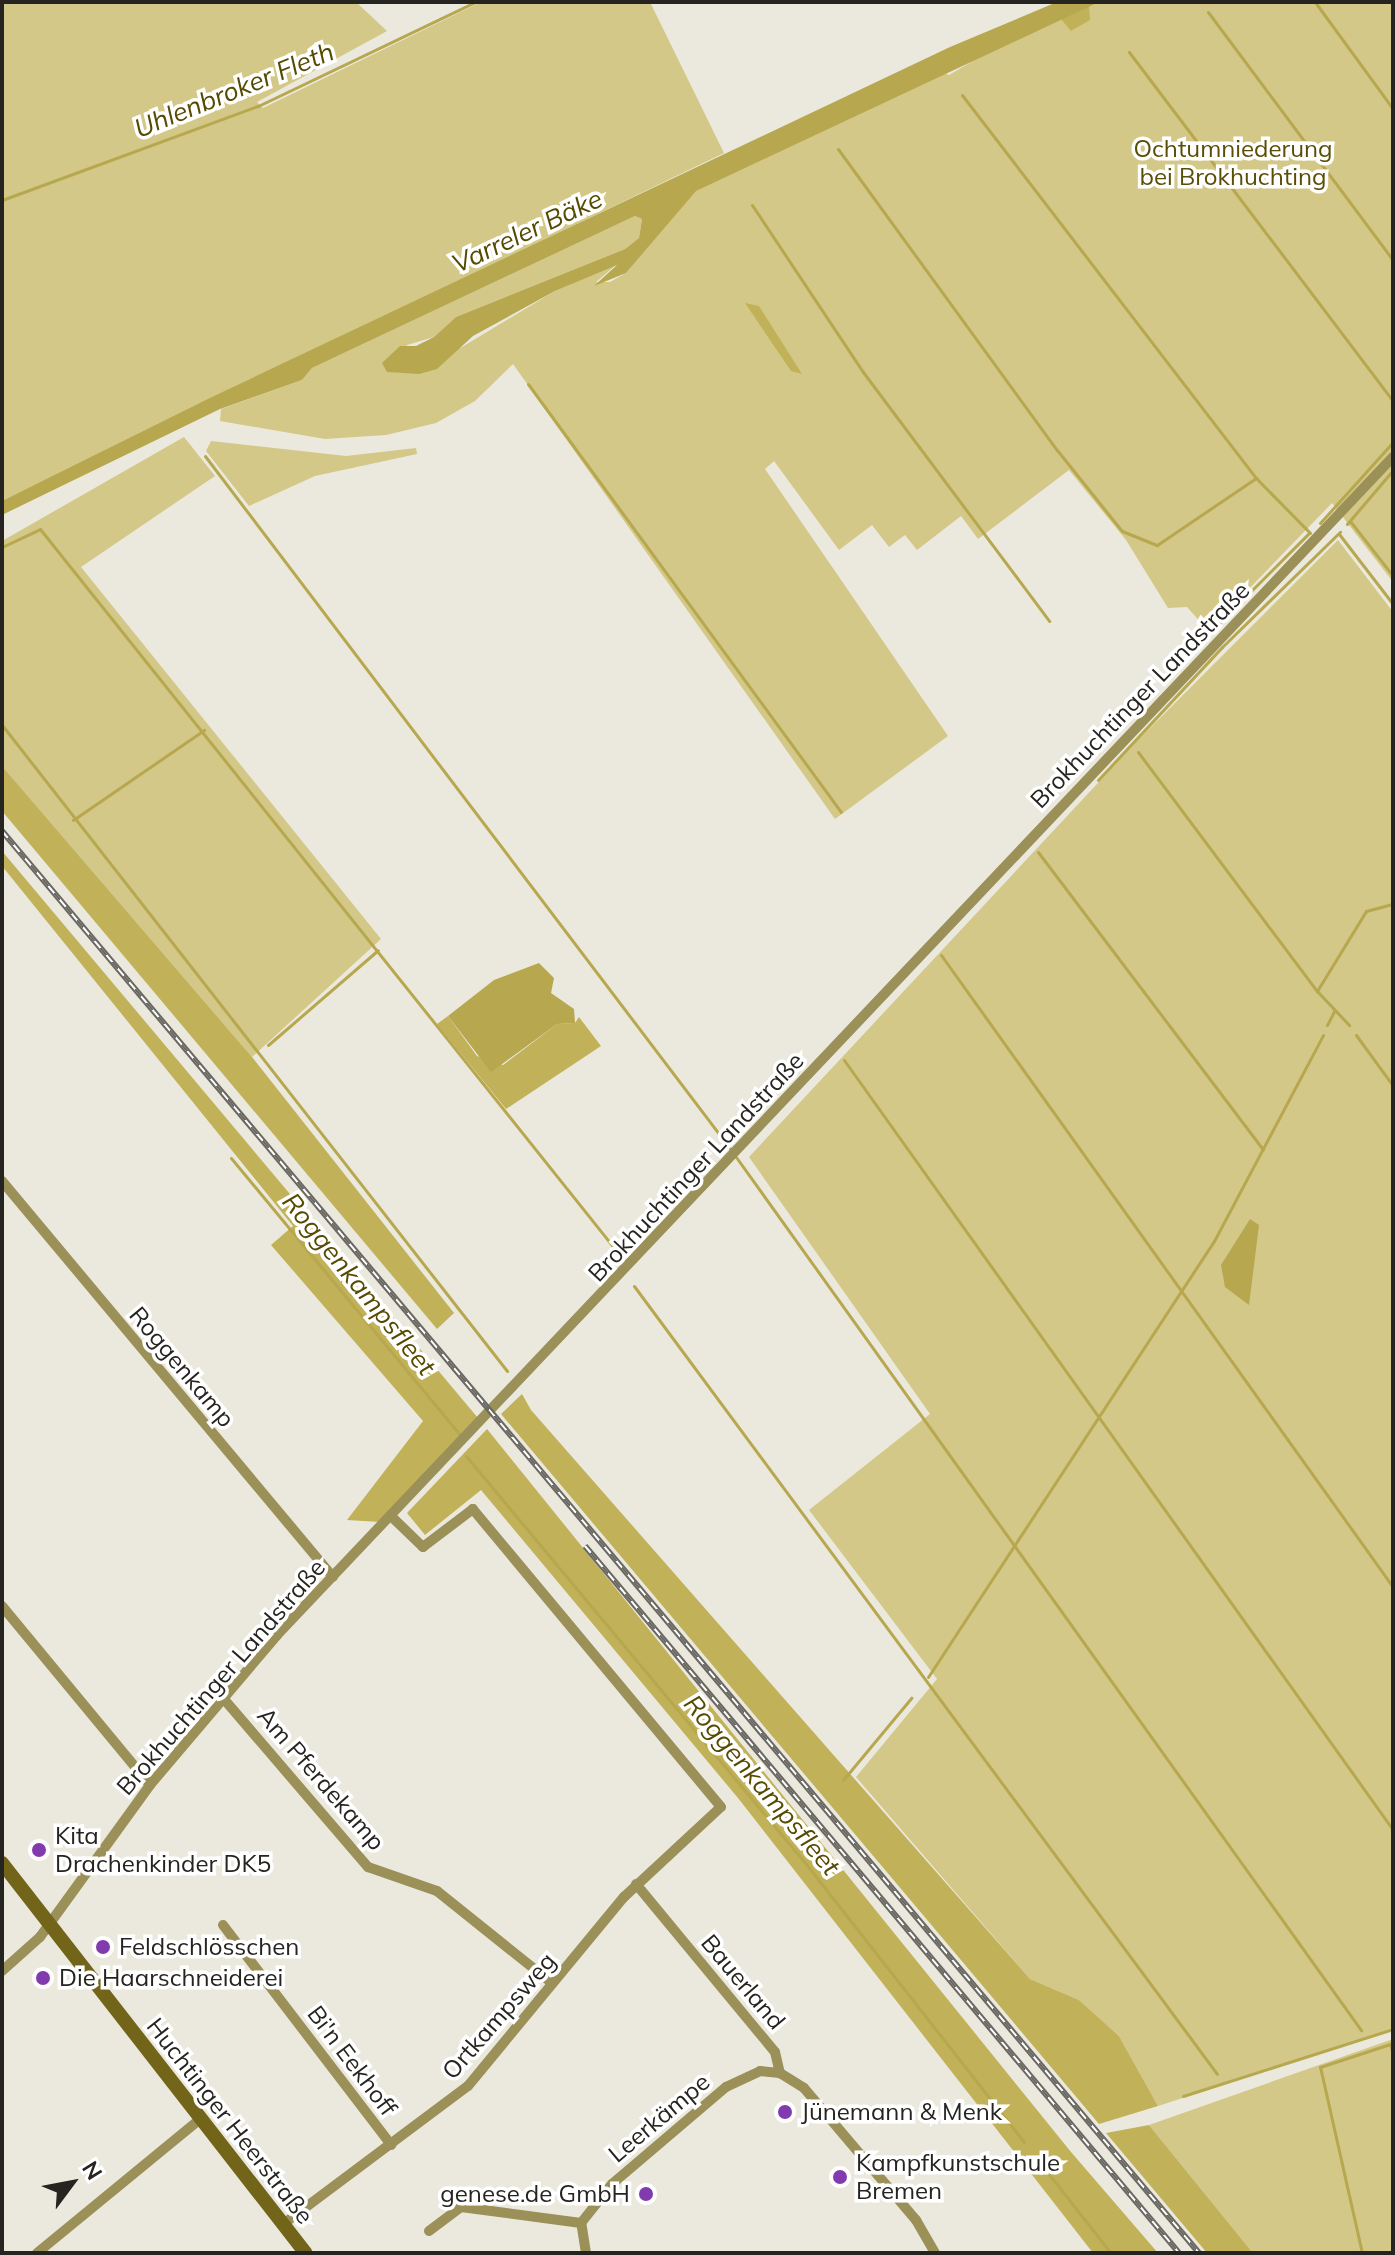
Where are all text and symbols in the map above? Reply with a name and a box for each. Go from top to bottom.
water label: Uhlenbroker Fleth [130,36,338,144]
park label: Ochtumniederung bei Brokhuchting [1133,135,1333,191]
water label: Varreler Bäke [447,183,607,279]
street label: Brokhuchtinger Landstraße [1024,576,1256,814]
street label: Brokhuchtinger Landstraße [582,1046,810,1288]
water label: Roggenkampsfleet [276,1186,442,1382]
street label: Roggenkamp [123,1301,241,1433]
street label: Brokhuchtinger Landstraße [111,1553,331,1801]
water label: Roggenkampsfleet [677,1688,847,1882]
street label: Am Pferdekamp [251,1702,391,1856]
place label: Kita Drachenkinder DK5 [55,1822,271,1878]
marker: Kita Drachenkinder DK5 [30,1841,48,1859]
street label: Bauerland [695,1929,791,2035]
place label: Feldschlösschen [119,1933,299,1961]
marker: Feldschlösschen [94,1938,112,1956]
street label: Ortkampsweg [436,1947,562,2085]
place label: Die Haarschneiderei [59,1964,283,1992]
marker: Die Haarschneiderei [34,1969,52,1987]
street label: Bi'n Eekhoff [301,2000,403,2122]
street label: Huchtinger Heerstraße [141,2012,319,2230]
street label: Leerkämpe [603,2067,715,2169]
place label: Jünemann & Menk [801,2098,1002,2126]
marker: Jünemann & Menk [776,2103,794,2121]
north arrow [32,2143,112,2223]
place label: Kampfkunstschule Bremen [856,2149,1060,2205]
text: N [76,2156,109,2185]
marker: Kampfkunstschule Bremen [831,2168,849,2186]
place label: genese.de GmbH [440,2180,630,2208]
marker: genese.de GmbH [637,2185,655,2203]

